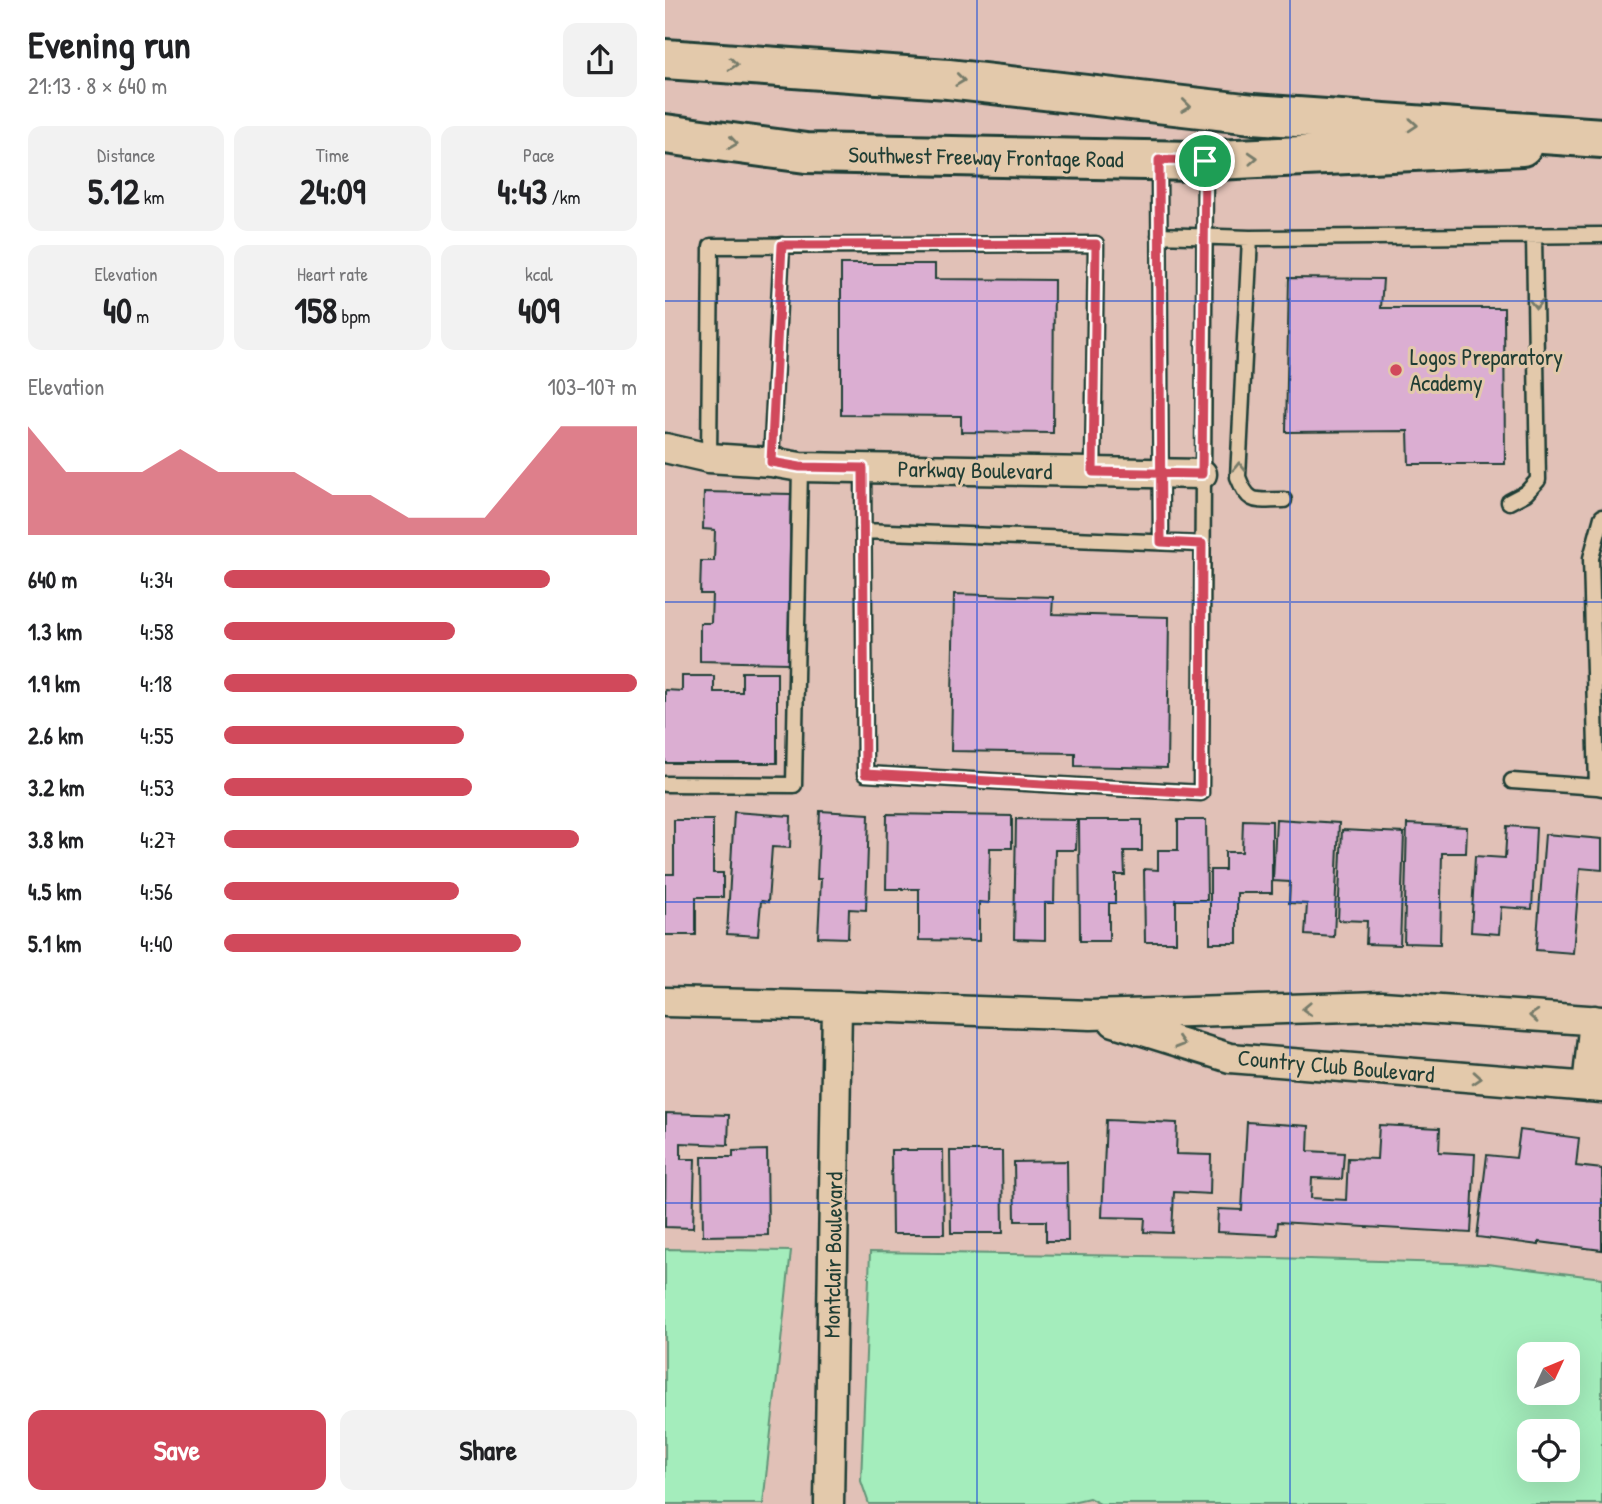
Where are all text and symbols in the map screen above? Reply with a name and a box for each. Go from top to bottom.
text: Evening run [28,18,191,70]
button: share [563,23,637,97]
one-way arrow [728,56,739,71]
text: 21:13 · 8 × 640 m [28,70,167,101]
one-way arrow [955,72,966,87]
one-way arrow [1180,99,1192,114]
one-way arrow [1407,117,1418,132]
pin [1175,131,1235,191]
one-way arrow [727,135,738,150]
street label: Southwest Freeway Frontage Road [848,139,1124,174]
text: Distance [97,142,155,168]
text: Time [316,142,349,168]
text: Pace [523,142,555,168]
icon: arrive [1186,142,1224,180]
one-way arrow [1248,151,1259,166]
text: 5.12 [88,168,139,215]
text: 24:09 [299,168,366,215]
text: 4:43 [497,168,547,215]
text: km [139,184,164,210]
text: /km [547,184,580,210]
text: Elevation [95,261,158,287]
text: Heart rate [297,261,368,287]
text: kcal [525,261,553,287]
text: 40 [103,287,132,334]
text: 158 [295,287,337,334]
text: 409 [518,287,560,334]
one-way arrow [1528,298,1543,309]
text: m [132,303,149,329]
text: bpm [337,303,370,329]
place label: Logos Preparatory Academy [1410,341,1563,398]
marker: Logos Preparatory Academy [1388,362,1404,378]
text: Elevation [28,371,104,402]
text: 103–107 m [547,371,637,402]
street label: Parkway Boulevard [897,453,1053,486]
one-way arrow [1231,462,1247,472]
text: 640 m [28,564,77,595]
text: 4:34 [140,564,173,595]
text: 1.3 km [28,616,82,647]
text: 4:58 [140,616,174,647]
text: 1.9 km [28,668,80,699]
text: 4:18 [140,668,172,699]
text: 2.6 km [28,720,83,751]
text: 4:55 [140,720,173,751]
text: 3.2 km [28,772,84,803]
text: 4:53 [140,772,174,803]
text: 3.8 km [28,824,84,855]
text: 4:27 [140,824,176,855]
text: 4.5 km [28,876,82,907]
text: 4:56 [140,876,173,907]
text: 5.1 km [28,928,81,959]
text: 4:40 [140,928,173,959]
one-way arrow [1301,1001,1312,1016]
one-way arrow [1528,1009,1539,1024]
one-way arrow [1173,1034,1185,1049]
street label: Country Club Boulevard [1236,1041,1436,1090]
one-way arrow [1472,1070,1483,1085]
street label: Montclair Boulevard [816,1172,849,1338]
north arrow [1517,1342,1580,1405]
map controls [1517,1342,1580,1482]
button: Save [28,1410,326,1490]
button: Share [340,1410,637,1490]
button: locate [1517,1419,1580,1482]

